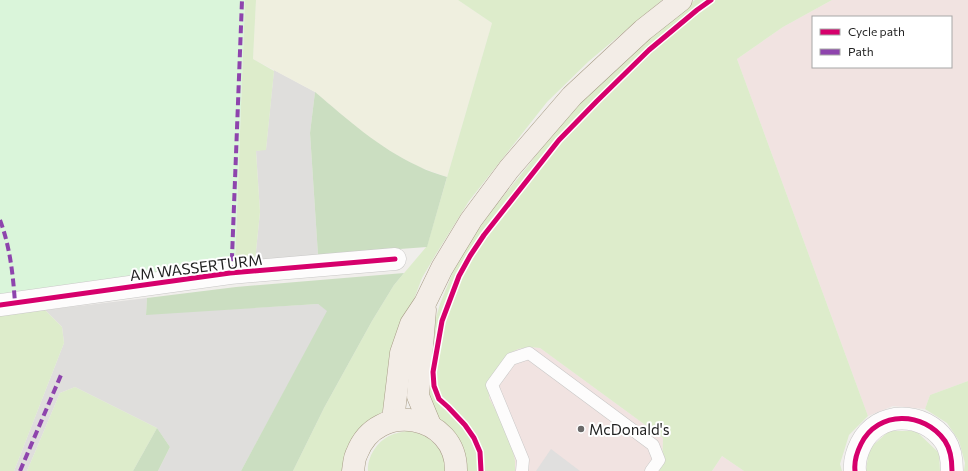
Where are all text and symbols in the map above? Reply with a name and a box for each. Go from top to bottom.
legend [812,16,952,68]
text: Cycle path [848,24,905,38]
text: Path [848,44,874,58]
street label: AM WASSERTURM [129,250,263,284]
place label: McDonald's [589,420,670,438]
marker: McDonald's [576,424,586,434]

